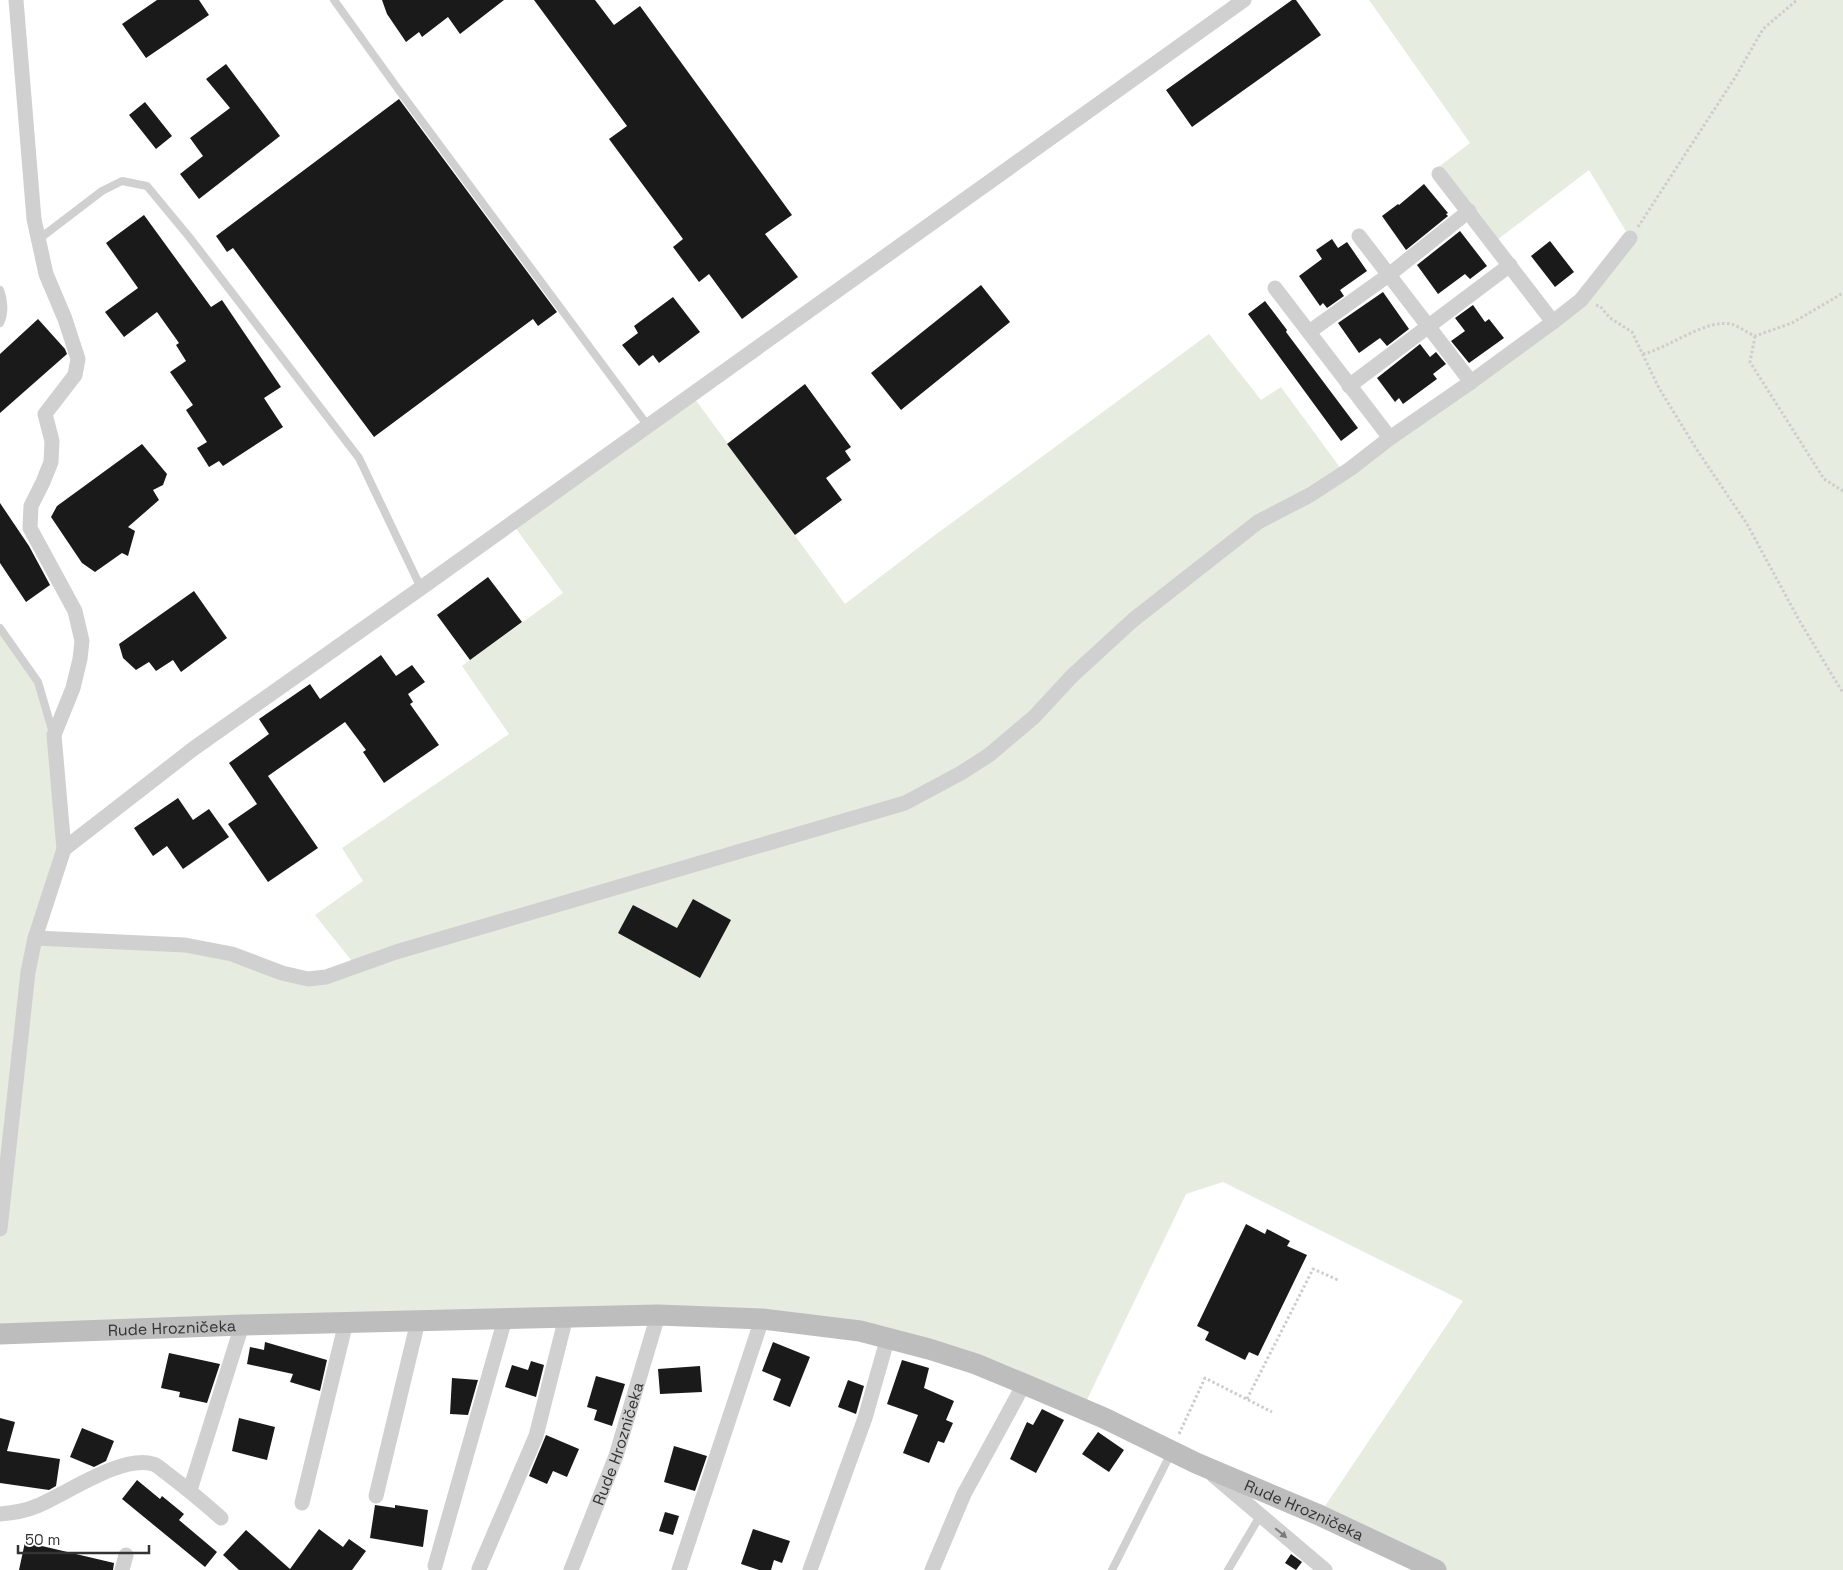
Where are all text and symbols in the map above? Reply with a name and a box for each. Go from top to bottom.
street label: Rude Hrozničeka [107,1315,236,1340]
street label: Rude Hrozničeka [587,1380,648,1508]
street label: Rude Hrozničeka [1241,1474,1367,1545]
scale bar [18,1522,149,1554]
one-way arrow [1274,1528,1287,1539]
text: 50 m [25,1530,60,1549]

